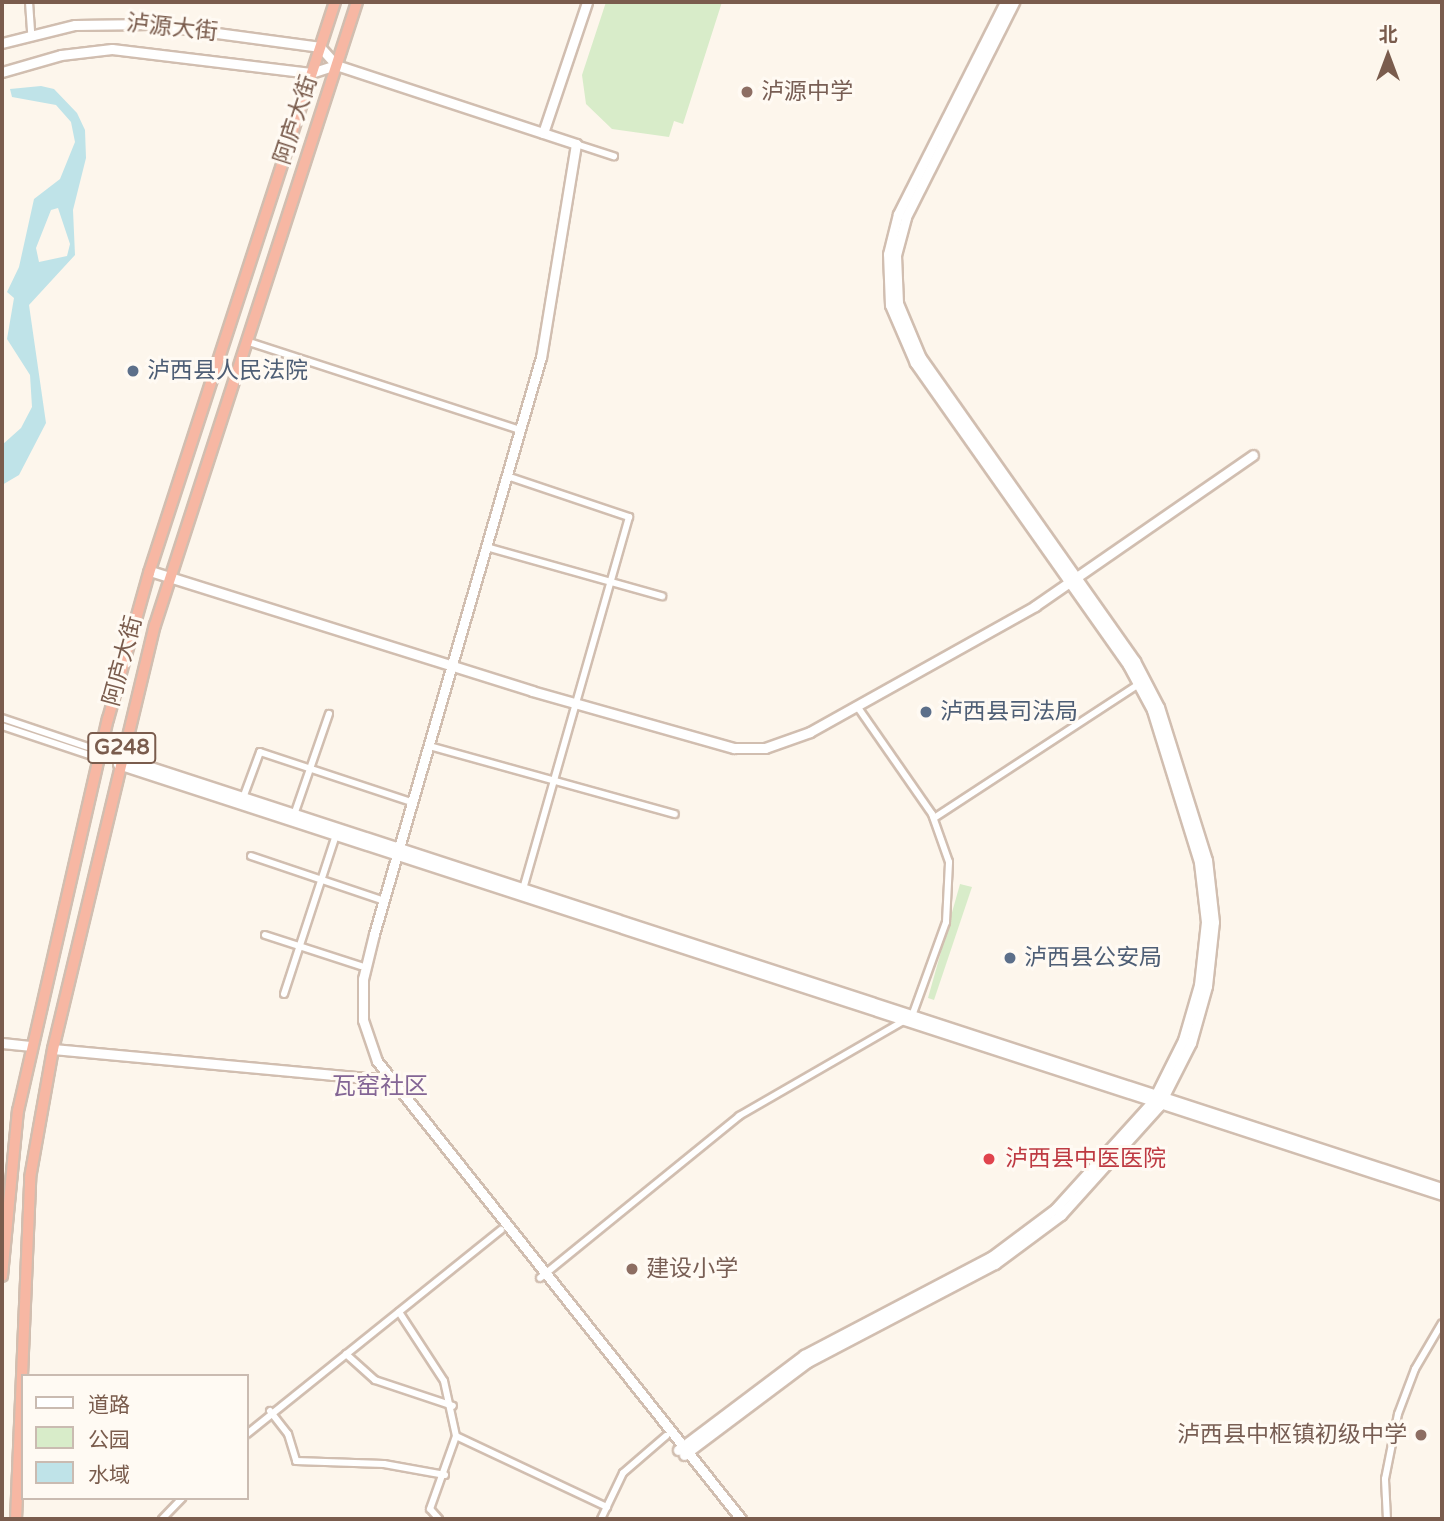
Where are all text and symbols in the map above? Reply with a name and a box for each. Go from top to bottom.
street label: 泸源大街 [125,9,219,47]
north arrow [1353,21,1423,91]
text: 北 [1378,24,1398,46]
street label: 阿庐大街 [269,72,323,168]
place label: 泸源中学 [761,78,853,106]
marker: 泸源中学 [739,84,755,100]
place label: 泸西县人民法院 [147,357,308,385]
marker: 泸西县人民法院 [125,363,141,379]
street label: 阿庐大街 [98,613,148,709]
place label: 泸西县司法局 [940,698,1078,726]
marker: 泸西县司法局 [918,704,934,720]
road number: G248 [87,730,157,766]
place label: 泸西县公安局 [1024,944,1162,972]
marker: 泸西县公安局 [1002,950,1018,966]
district label: 瓦窑社区 [332,1073,428,1101]
place label: 泸西县中医医院 [1005,1145,1166,1173]
marker: 泸西县中医医院 [979,1149,999,1169]
place label: 建设小学 [646,1255,738,1283]
marker: 建设小学 [624,1261,640,1277]
legend [21,1374,248,1500]
text: 道路 [88,1393,130,1418]
place label: 泸西县中枢镇初级中学 [1177,1421,1407,1449]
marker: 泸西县中枢镇初级中学 [1413,1427,1429,1443]
text: 公园 [88,1428,130,1453]
text: 水域 [88,1463,130,1488]

